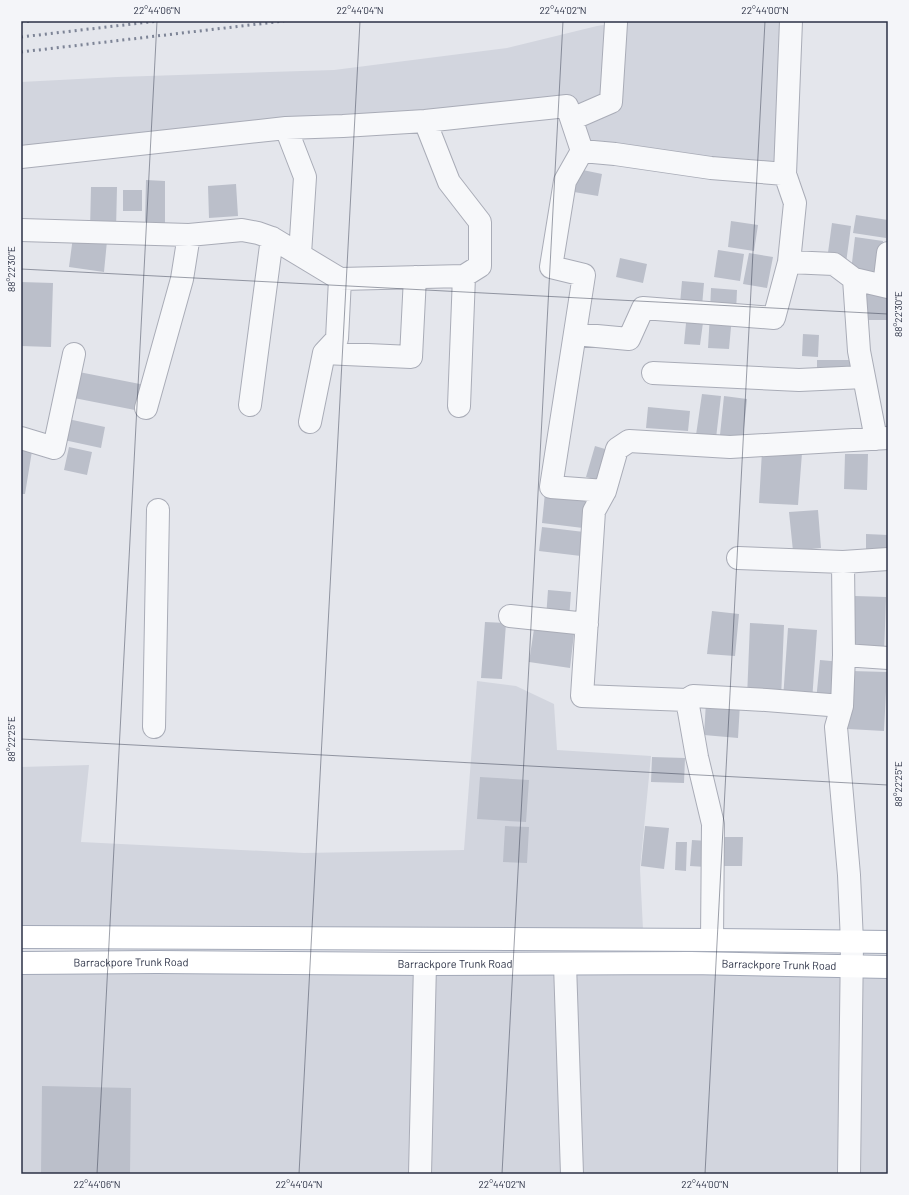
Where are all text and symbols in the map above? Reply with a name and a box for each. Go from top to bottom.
text: 22°44'06"N [134,4,180,16]
text: 22°44'04"N [336,4,384,16]
text: 22°44'02"N [539,4,587,16]
text: 22°44'00"N [741,4,789,16]
text: 88°22'30"E [5,246,17,292]
text: 88°22'30"E [892,291,904,337]
text: 88°22'25"E [5,716,17,762]
text: 88°22'25"E [892,761,904,807]
street label: Barrackpore Trunk Road [73,955,189,969]
street label: Barrackpore Trunk Road [397,957,512,970]
street label: Barrackpore Trunk Road [721,957,837,972]
text: 22°44'06"N [74,1178,120,1190]
text: 22°44'04"N [275,1178,323,1190]
text: 22°44'02"N [478,1178,526,1190]
text: 22°44'00"N [681,1178,729,1190]

